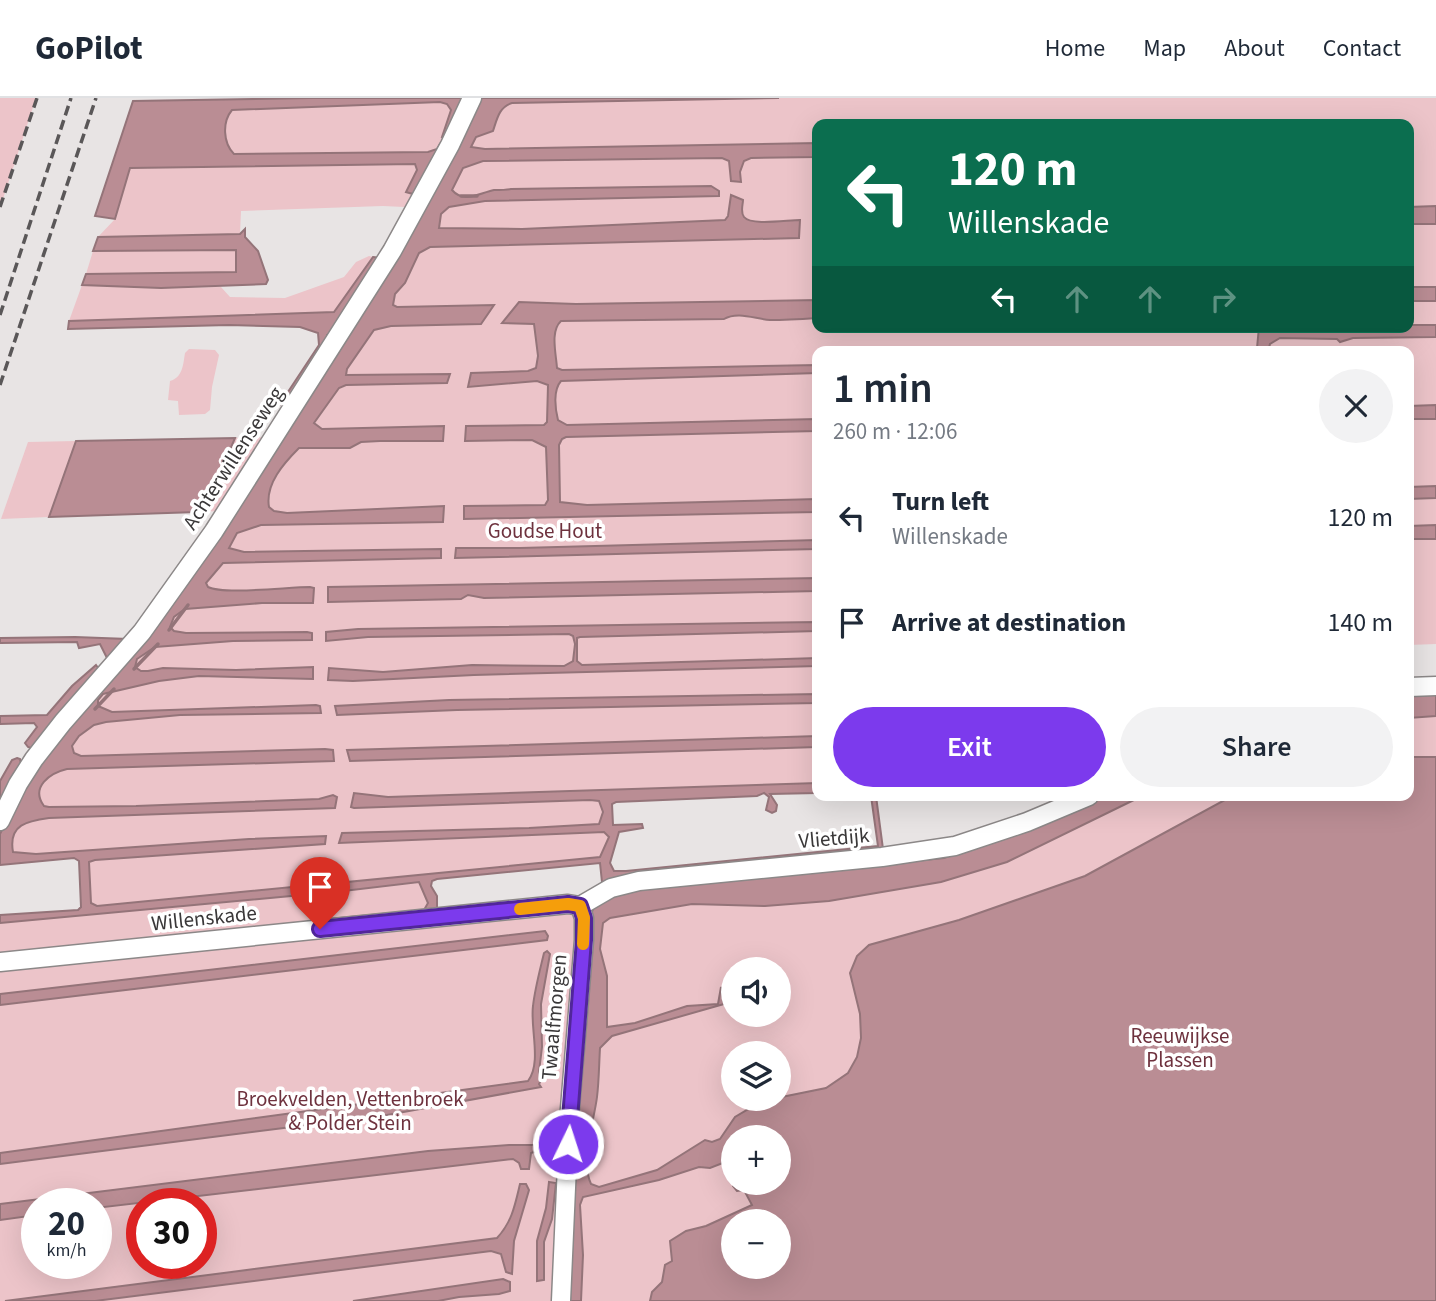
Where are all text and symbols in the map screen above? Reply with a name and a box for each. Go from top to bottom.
text: GoPilot [35,25,143,72]
text: Home [1045,31,1105,66]
text: Map [1143,31,1186,66]
text: About [1224,31,1285,66]
text: Contact [1323,31,1401,66]
text: 120 m [948,135,1077,205]
icon: left [833,147,924,238]
text: Willenskade [948,200,1109,246]
icon: left [985,280,1023,318]
icon: ahead [1058,280,1096,318]
icon: ahead [1131,280,1169,318]
icon: right [1204,280,1242,318]
text: 1 min [833,359,933,419]
button: close [1319,369,1393,443]
street label: Achterwillenseweg [175,380,291,535]
text: 260 m · 12:06 [833,415,957,448]
text: Turn left [892,483,989,520]
icon: left [833,499,871,537]
text: 120 m [1327,499,1393,536]
park label: Goudse Hout [488,516,602,546]
text: Willenskade [892,520,1008,553]
icon: arrive [833,604,871,642]
text: Arrive at destination [892,604,1126,641]
text: 140 m [1327,604,1393,641]
button: Exit [833,707,1106,787]
button: Share [1120,707,1393,787]
street label: Vlietdijk [797,820,871,856]
pin [290,857,350,929]
icon: arrive [301,868,339,906]
street label: Willenskade [150,898,258,938]
street label: Twaalfmorgen [534,953,574,1081]
map controls [721,957,791,1279]
button: sound [721,957,791,1027]
park label: Reeuwijkse Plassen [1130,1021,1230,1075]
button: layers [721,1041,791,1111]
park label: Broekvelden, Vettenbroek & Polder Stein [236,1084,464,1138]
position arrow [531,1107,605,1181]
button: + [721,1125,791,1195]
speed limit sign: 30 [126,1188,217,1279]
text: 20 [48,1199,85,1249]
button: − [721,1209,791,1279]
text: km/h [47,1238,86,1263]

